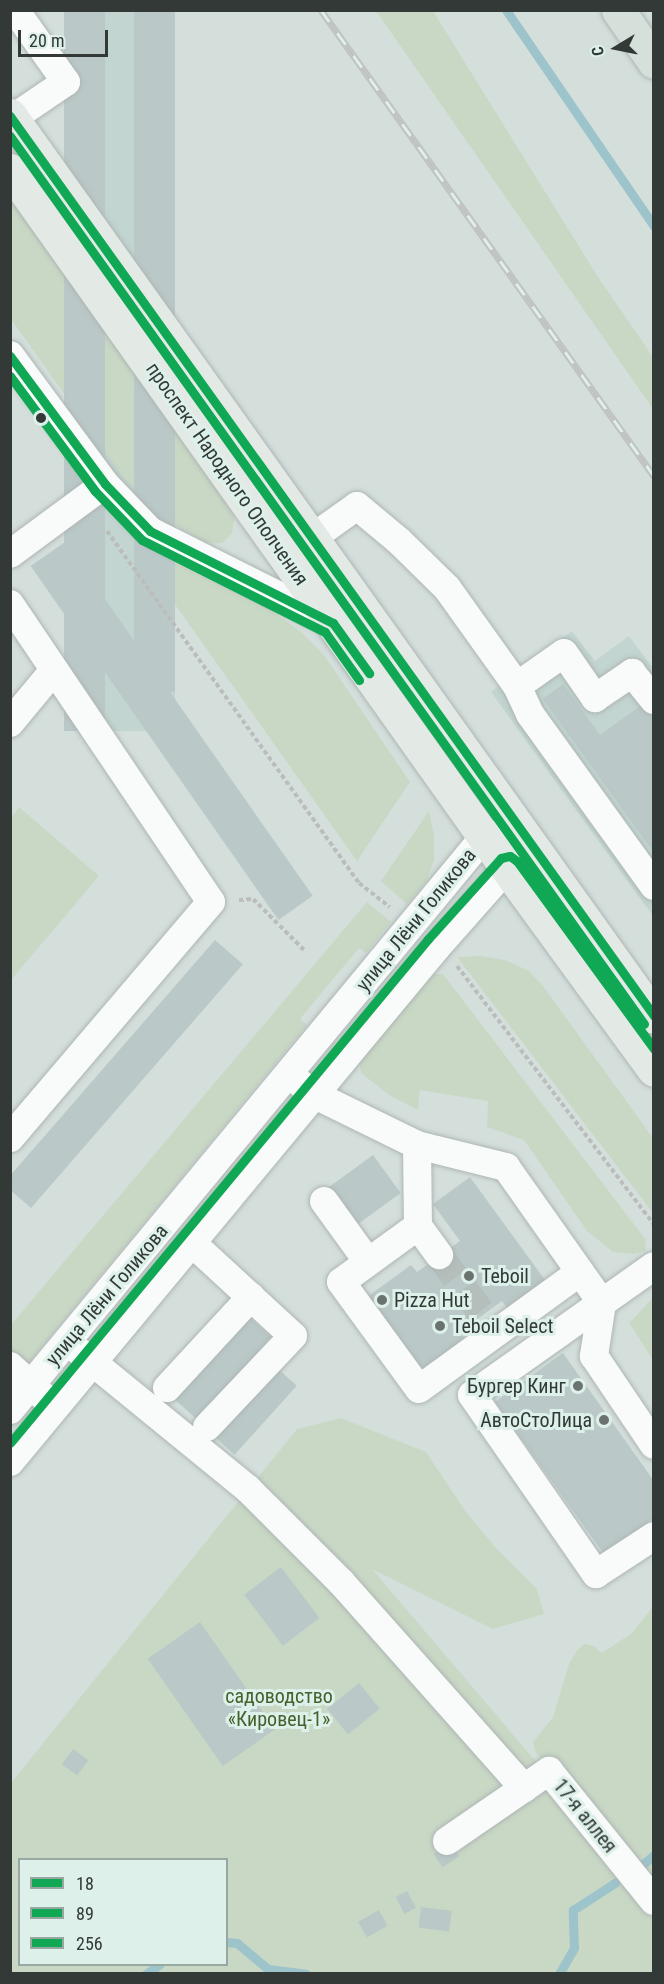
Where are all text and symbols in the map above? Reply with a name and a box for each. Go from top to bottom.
scale bar [21,18,111,56]
north arrow [586,18,646,78]
text: 20 m [29,30,64,51]
text: С [588,45,608,57]
street label: проспект Народного Ополчения [141,358,313,590]
unlabelled marker [35,412,47,424]
street label: улица Лёни Голикова [351,844,481,996]
street label: улица Лёни Голикова [41,1220,173,1370]
place label: Teboil [481,1264,529,1288]
marker: Teboil [462,1269,476,1283]
place label: Pizza Hut [394,1288,469,1312]
marker: Pizza Hut [375,1293,389,1307]
place label: Teboil Select [452,1314,553,1338]
marker: Teboil Select [433,1319,447,1333]
place label: Бургер Кинг [467,1374,566,1398]
marker: Бургер Кинг [571,1379,585,1393]
place label: АвтоСтоЛица [480,1408,592,1432]
marker: АвтоСтоЛица [597,1413,611,1427]
park label: садоводство «Кировец-1» [225,1684,333,1731]
street label: 17-я аллея [548,1774,622,1858]
legend [18,1858,228,1966]
text: 18 [76,1873,94,1894]
text: 89 [76,1903,94,1924]
text: 256 [76,1933,103,1954]

